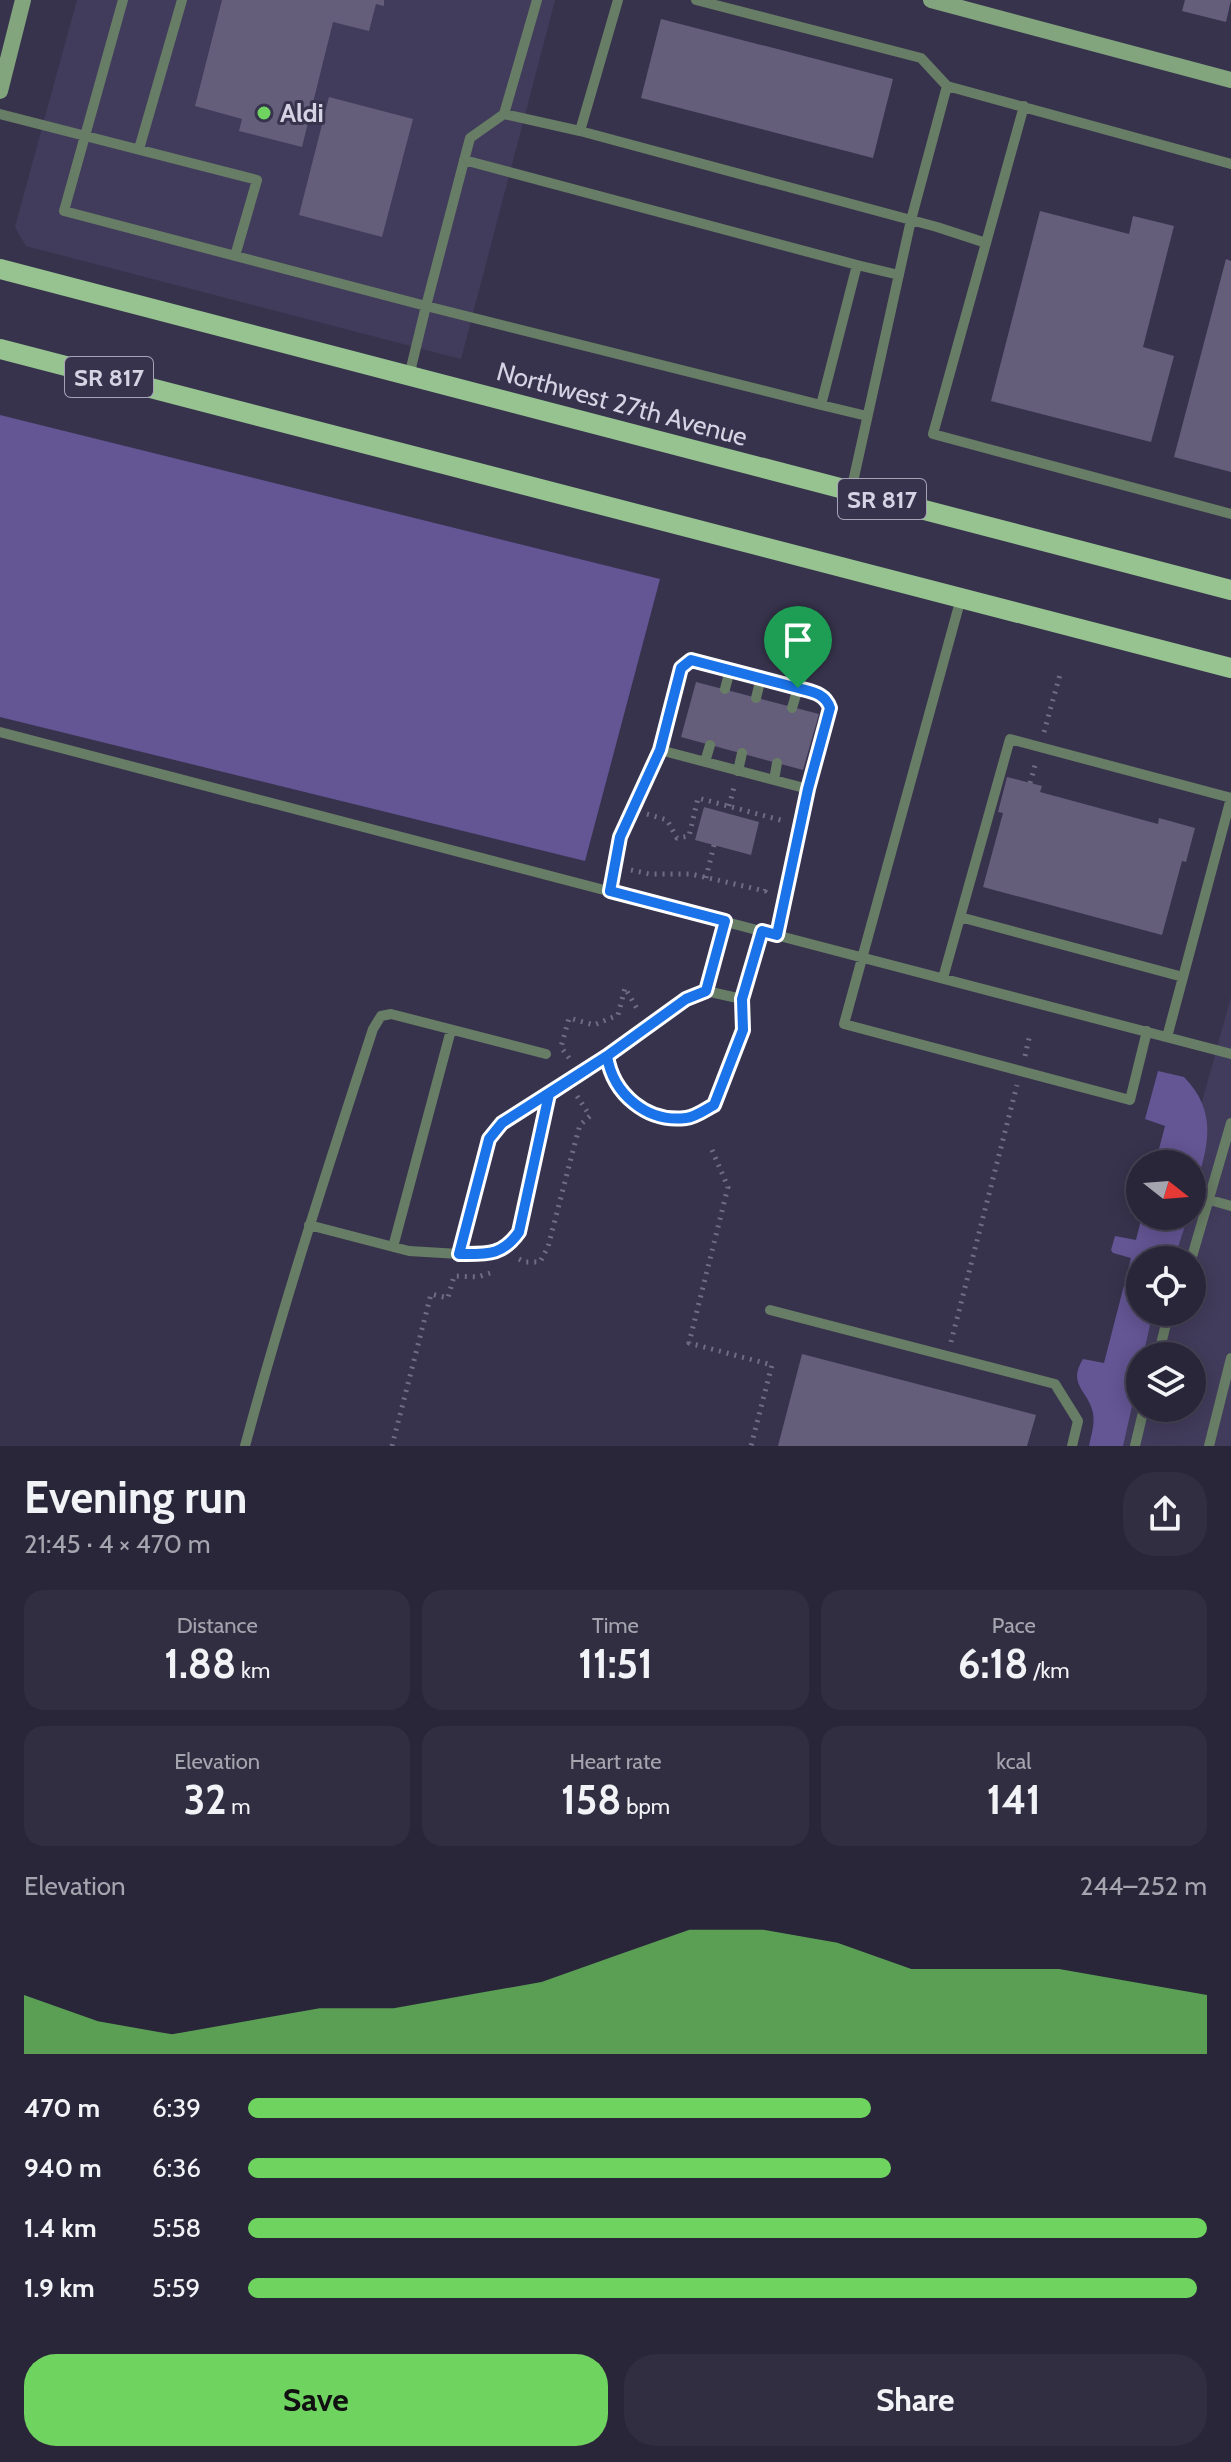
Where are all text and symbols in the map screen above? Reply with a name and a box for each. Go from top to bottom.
place label: Aldi [280,97,324,129]
marker: Aldi [255,104,273,122]
street label: Northwest 27th Avenue [493,355,751,453]
road number: SR 817 [65,357,153,397]
road number: SR 817 [838,479,926,519]
pin [764,606,832,688]
icon: arrive [776,618,820,662]
north arrow [1126,1150,1206,1230]
map controls [1126,1150,1206,1422]
button: locate [1126,1246,1206,1326]
button: layers [1126,1342,1206,1422]
text: Evening run [24,1471,247,1524]
button: share [1123,1472,1207,1556]
text: 21:45 · 4 × 470 m [24,1528,210,1560]
text: Distance [177,1612,258,1639]
text: Time [592,1612,639,1639]
text: Pace [992,1612,1036,1639]
text: 1.88 [164,1639,236,1688]
text: 11:51 [578,1639,653,1688]
text: 6:18 [958,1639,1028,1688]
text: km [236,1657,270,1684]
text: /km [1028,1657,1070,1684]
text: Elevation [174,1748,260,1775]
text: Heart rate [569,1748,662,1775]
text: kcal [996,1748,1031,1775]
text: 32 [184,1775,226,1824]
text: 158 [561,1775,621,1824]
text: 141 [987,1775,1041,1824]
text: m [226,1793,251,1820]
text: bpm [621,1793,670,1820]
text: Elevation [24,1870,126,1902]
text: 244–252 m [1080,1870,1207,1902]
text: 470 m [24,2092,100,2124]
text: 6:39 [152,2092,201,2124]
text: 940 m [24,2152,102,2184]
text: 6:36 [152,2152,201,2184]
text: 1.4 km [24,2212,97,2244]
text: 5:58 [152,2212,201,2244]
text: 1.9 km [24,2272,95,2304]
text: 5:59 [152,2272,200,2304]
button: Save [24,2354,608,2446]
button: Share [624,2354,1207,2446]

